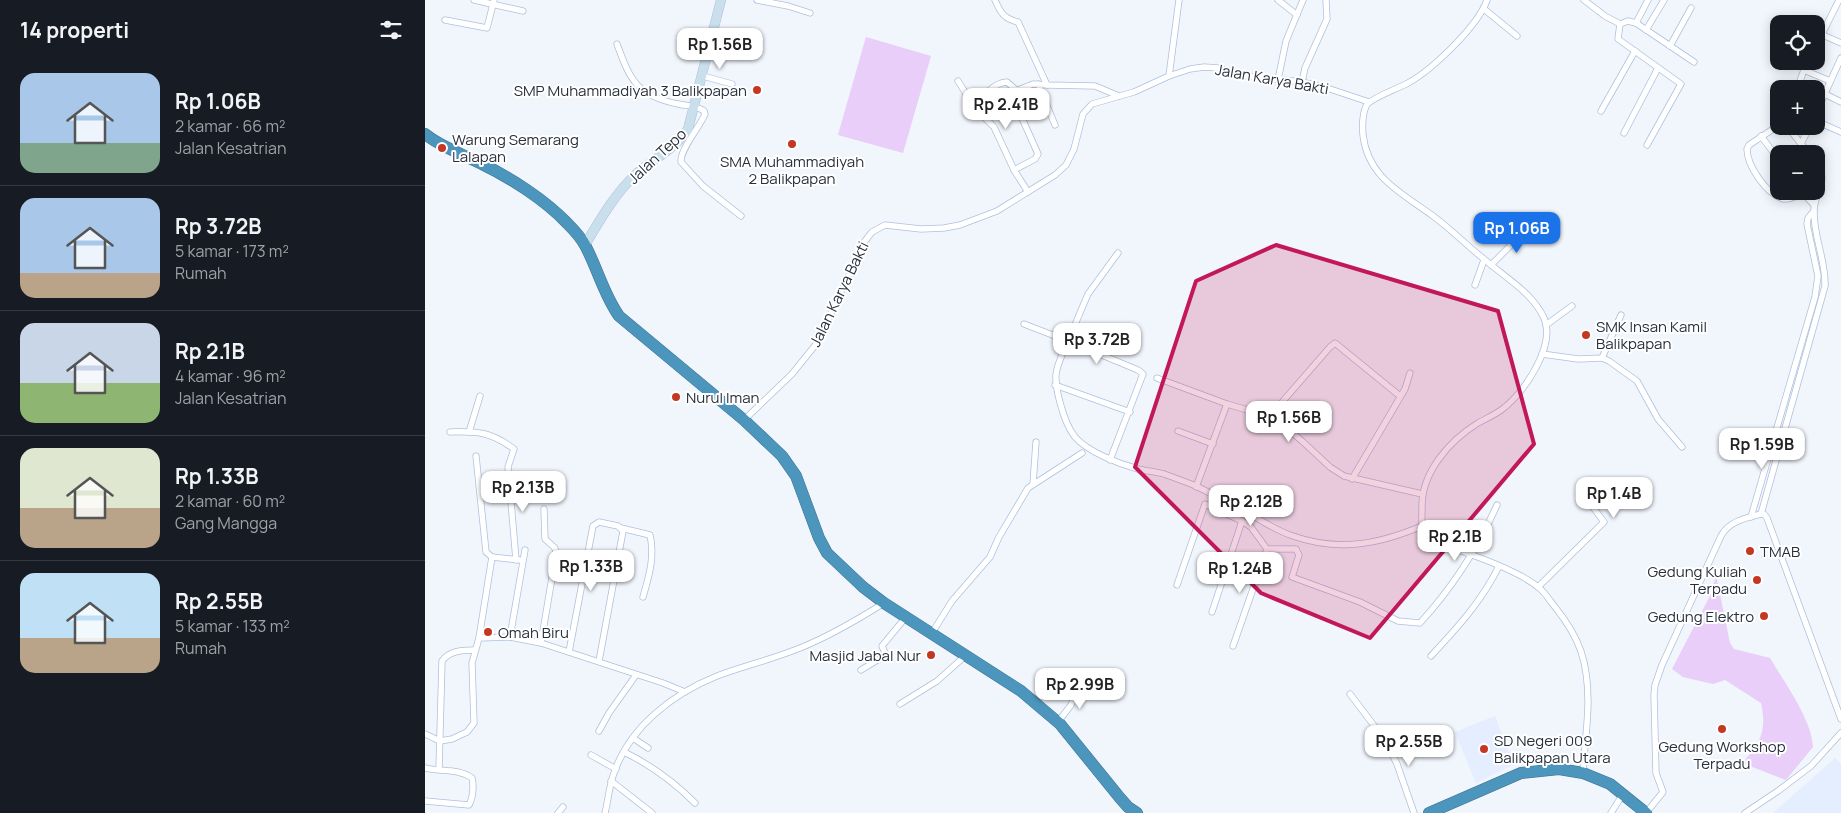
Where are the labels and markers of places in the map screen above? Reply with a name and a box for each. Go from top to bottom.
pin: Rp 1.56B [668,28,772,70]
place label: SMP Muhammadiyah 3 Balikpapan [514,80,747,101]
marker: SMP Muhammadiyah 3 Balikpapan [751,84,763,96]
pin: Rp 2.41B [954,88,1058,130]
place label: Warung Semarang Lalapan [452,129,579,167]
marker: SMA Muhammadiyah 2 Balikpapan [786,138,798,150]
marker: Warung Semarang Lalapan [436,142,448,154]
place label: SMA Muhammadiyah 2 Balikpapan [720,151,864,189]
pin: Rp 1.06B [1465,212,1569,254]
place label: SMK Insan Kamil Balikpapan [1596,316,1707,354]
pin: Rp 3.72B [1045,322,1149,365]
marker: SMK Insan Kamil Balikpapan [1580,329,1592,341]
place label: Nurul Iman [686,387,760,408]
marker: Nurul Iman [670,391,682,403]
pin: Rp 1.56B [1237,400,1341,443]
pin: Rp 1.59B [1710,428,1814,470]
pin: Rp 2.13B [471,470,575,513]
pin: Rp 1.4B [1568,476,1660,519]
pin: Rp 2.12B [1199,484,1303,527]
pin: Rp 2.1B [1409,520,1501,562]
place label: TMAB [1760,541,1800,562]
marker: TMAB [1744,545,1756,557]
pin: Rp 1.33B [539,550,643,592]
pin: Rp 1.24B [1188,552,1292,594]
place label: Gedung Kuliah Terpadu [1648,561,1747,599]
marker: Gedung Kuliah Terpadu [1751,574,1763,586]
place label: Gedung Elektro [1648,606,1754,627]
marker: Gedung Elektro [1758,610,1770,622]
place label: Omah Biru [498,622,569,643]
marker: Omah Biru [482,626,494,638]
place label: Masjid Jabal Nur [809,645,922,666]
marker: Masjid Jabal Nur [925,649,937,661]
pin: Rp 2.99B [1028,668,1132,710]
marker: Gedung Workshop Terpadu [1716,723,1728,735]
pin: Rp 2.55B [1357,724,1461,767]
place label: SD Negeri 009 Balikpapan Utara [1494,730,1611,768]
place label: Gedung Workshop Terpadu [1658,736,1786,774]
marker: SD Negeri 009 Balikpapan Utara [1478,743,1490,755]

